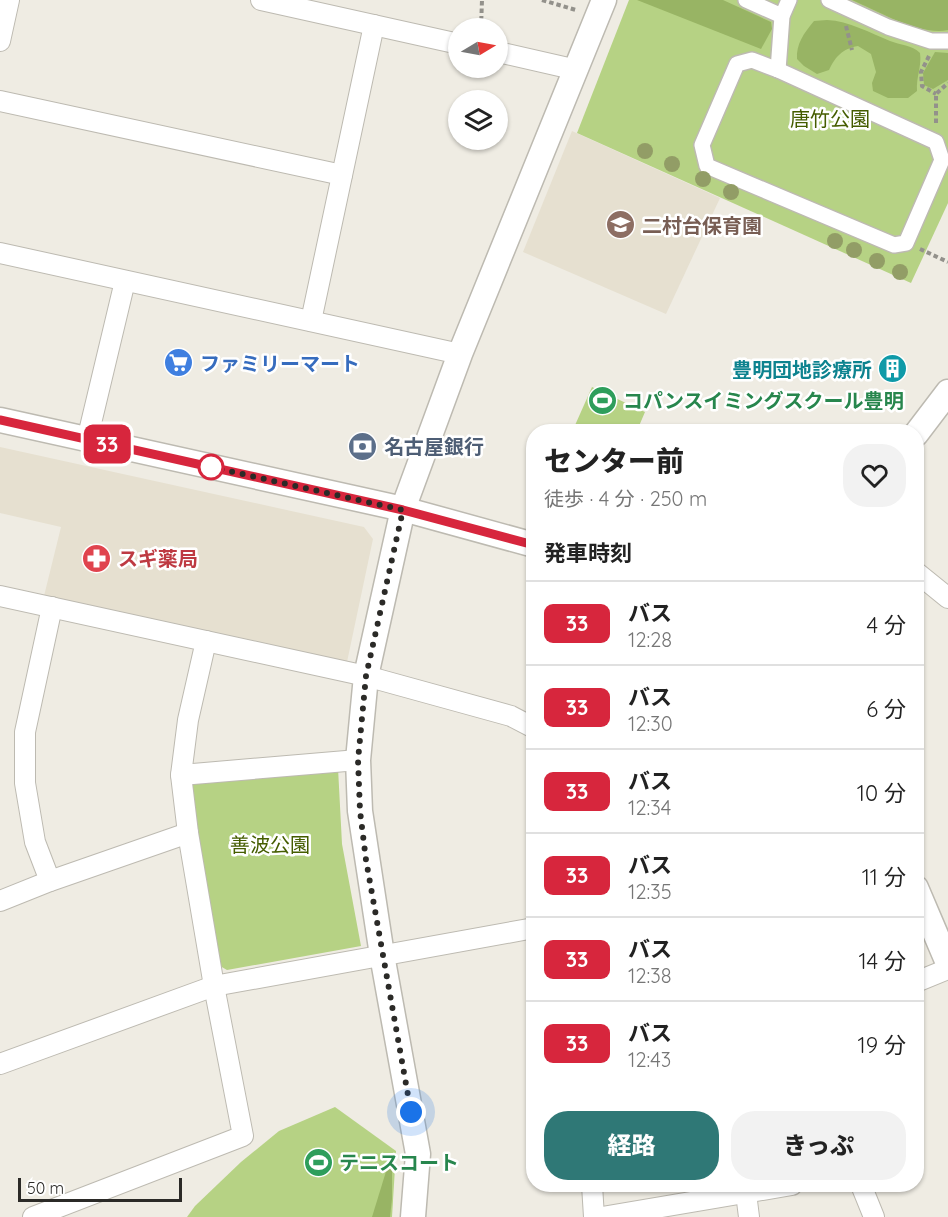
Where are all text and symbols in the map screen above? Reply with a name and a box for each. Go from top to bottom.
north arrow [448,18,508,78]
map controls [448,18,508,150]
button: layers [448,90,508,150]
park label: 唐竹公園 [790,106,870,131]
school or university icon: 二村台保育園 [605,209,637,241]
place label: 二村台保育園 [642,213,762,238]
supermarket icon: ファミリーマート [163,347,195,379]
place label: ファミリーマート [200,351,360,376]
building icon: 豊明団地診療所 [877,353,909,385]
place label: 豊明団地診療所 [732,357,872,382]
sports icon: コパンスイミングスクール豊明 [586,384,618,416]
place label: コパンスイミングスクール豊明 [623,388,904,413]
line badge: 33 [80,424,134,464]
bank icon: 名古屋銀行 [347,430,379,462]
text: 33 [96,431,118,457]
place label: 名古屋銀行 [384,434,484,459]
text: センター前 [544,443,684,478]
button: heart [843,444,906,507]
unlabelled marker [198,454,224,480]
text: 徒歩 · 4 分 · 250 m [544,486,707,511]
text: 発車時刻 [544,539,632,567]
pharmacy icon: スギ薬局 [81,542,113,574]
place label: スギ薬局 [118,546,198,571]
text: バス [628,599,672,627]
text: 33 [566,610,588,636]
text: 4 分 [866,611,906,639]
text: 12:28 [628,627,672,652]
text: バス [628,683,672,711]
text: 33 [566,694,588,720]
text: 6 分 [866,695,906,723]
text: 12:30 [628,711,673,736]
text: バス [628,767,672,795]
text: 33 [566,778,588,804]
text: 10 分 [857,779,906,807]
text: 12:34 [628,795,671,820]
park label: 善波公園 [230,832,310,857]
text: バス [628,851,672,879]
text: 33 [566,862,588,888]
text: 11 分 [862,863,906,891]
text: 12:35 [628,879,672,904]
text: バス [628,935,672,963]
text: 33 [566,946,588,972]
text: 14 分 [859,947,906,975]
text: 12:38 [628,963,672,988]
text: バス [628,1019,672,1047]
text: 33 [566,1030,588,1056]
text: 19 分 [858,1031,906,1059]
text: 12:43 [628,1047,671,1072]
your location [396,1097,426,1127]
button: 経路 [544,1111,719,1180]
button: きっぷ [731,1111,906,1180]
sports icon: テニスコート [302,1146,334,1178]
place label: テニスコート [339,1150,459,1175]
scale bar [18,1175,182,1202]
text: 50 m [27,1178,64,1198]

